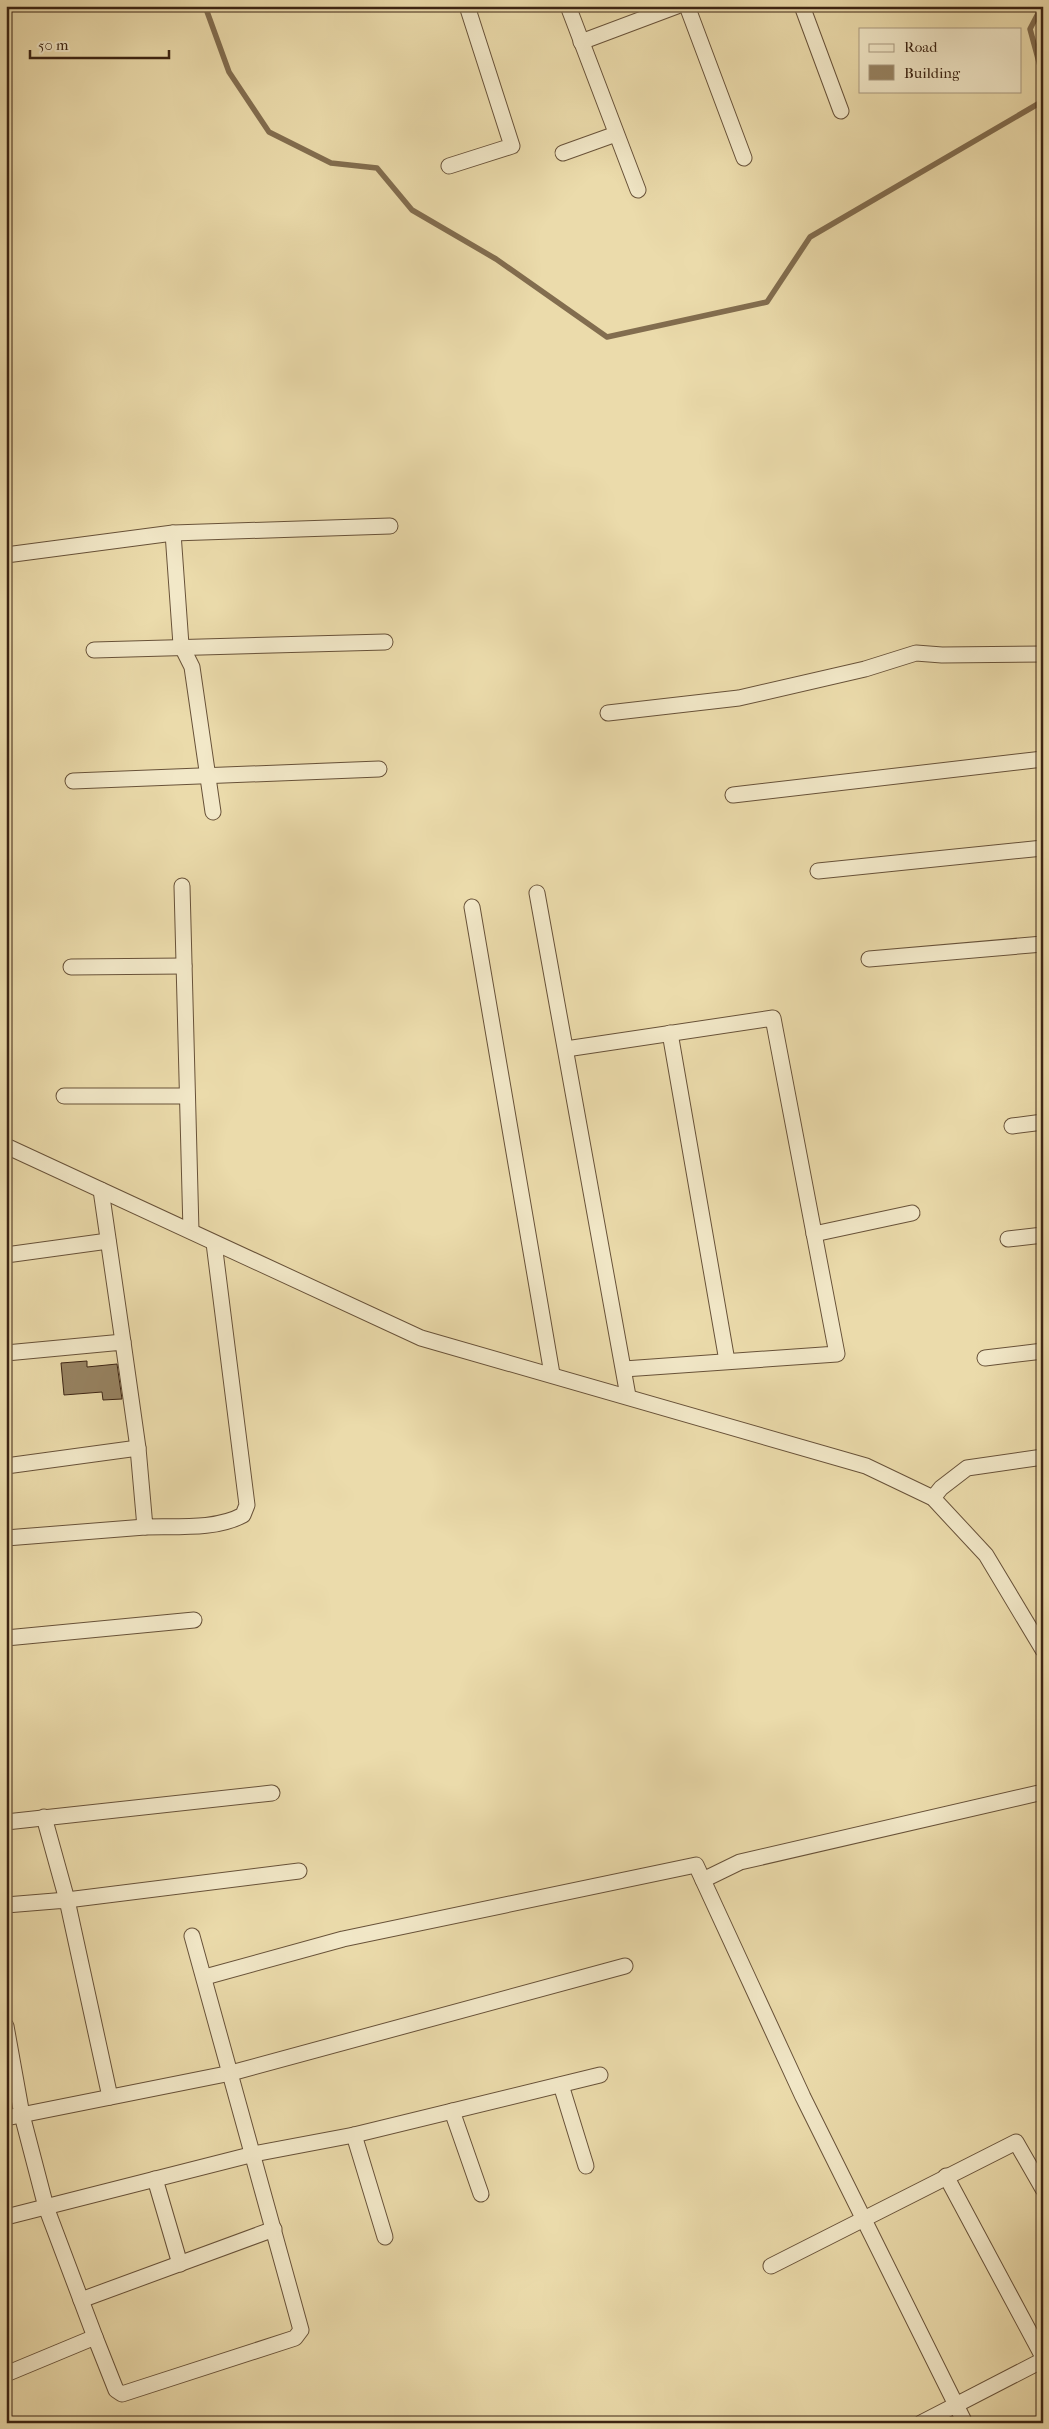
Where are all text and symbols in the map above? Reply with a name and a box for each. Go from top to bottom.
scale bar [30,28,169,60]
legend [859,28,1022,92]
text: 50 m [38,36,69,54]
text: Road [904,38,938,56]
text: Building [904,64,961,82]

